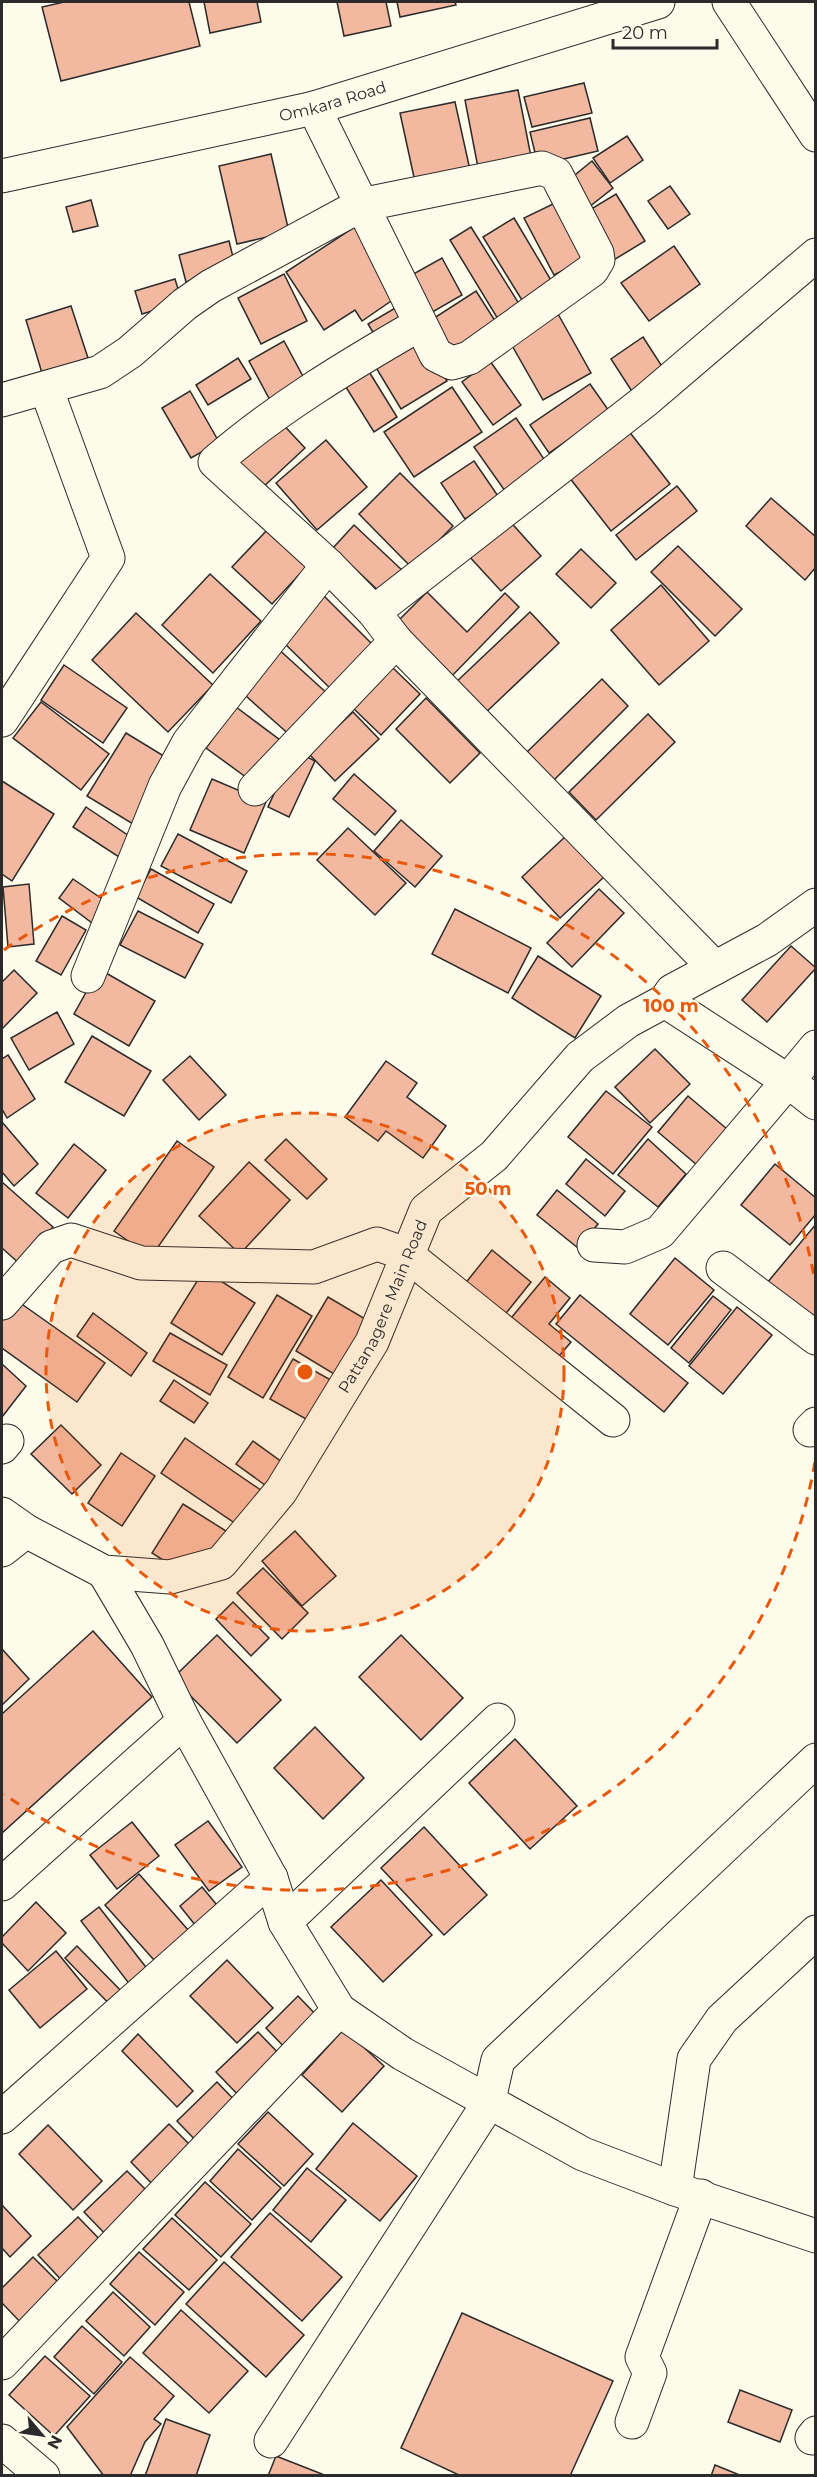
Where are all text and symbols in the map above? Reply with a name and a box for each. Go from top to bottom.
scale bar [613,12,716,50]
text: 20 m [622,22,668,44]
street label: Omkara Road [277,77,389,125]
text: 100 m [643,995,699,1017]
text: 50 m [465,1178,511,1200]
street label: Pattanagere Main Road [334,1217,431,1397]
centre of rings [295,1362,315,1382]
north arrow [12,2405,72,2465]
text: N [43,2432,66,2452]

